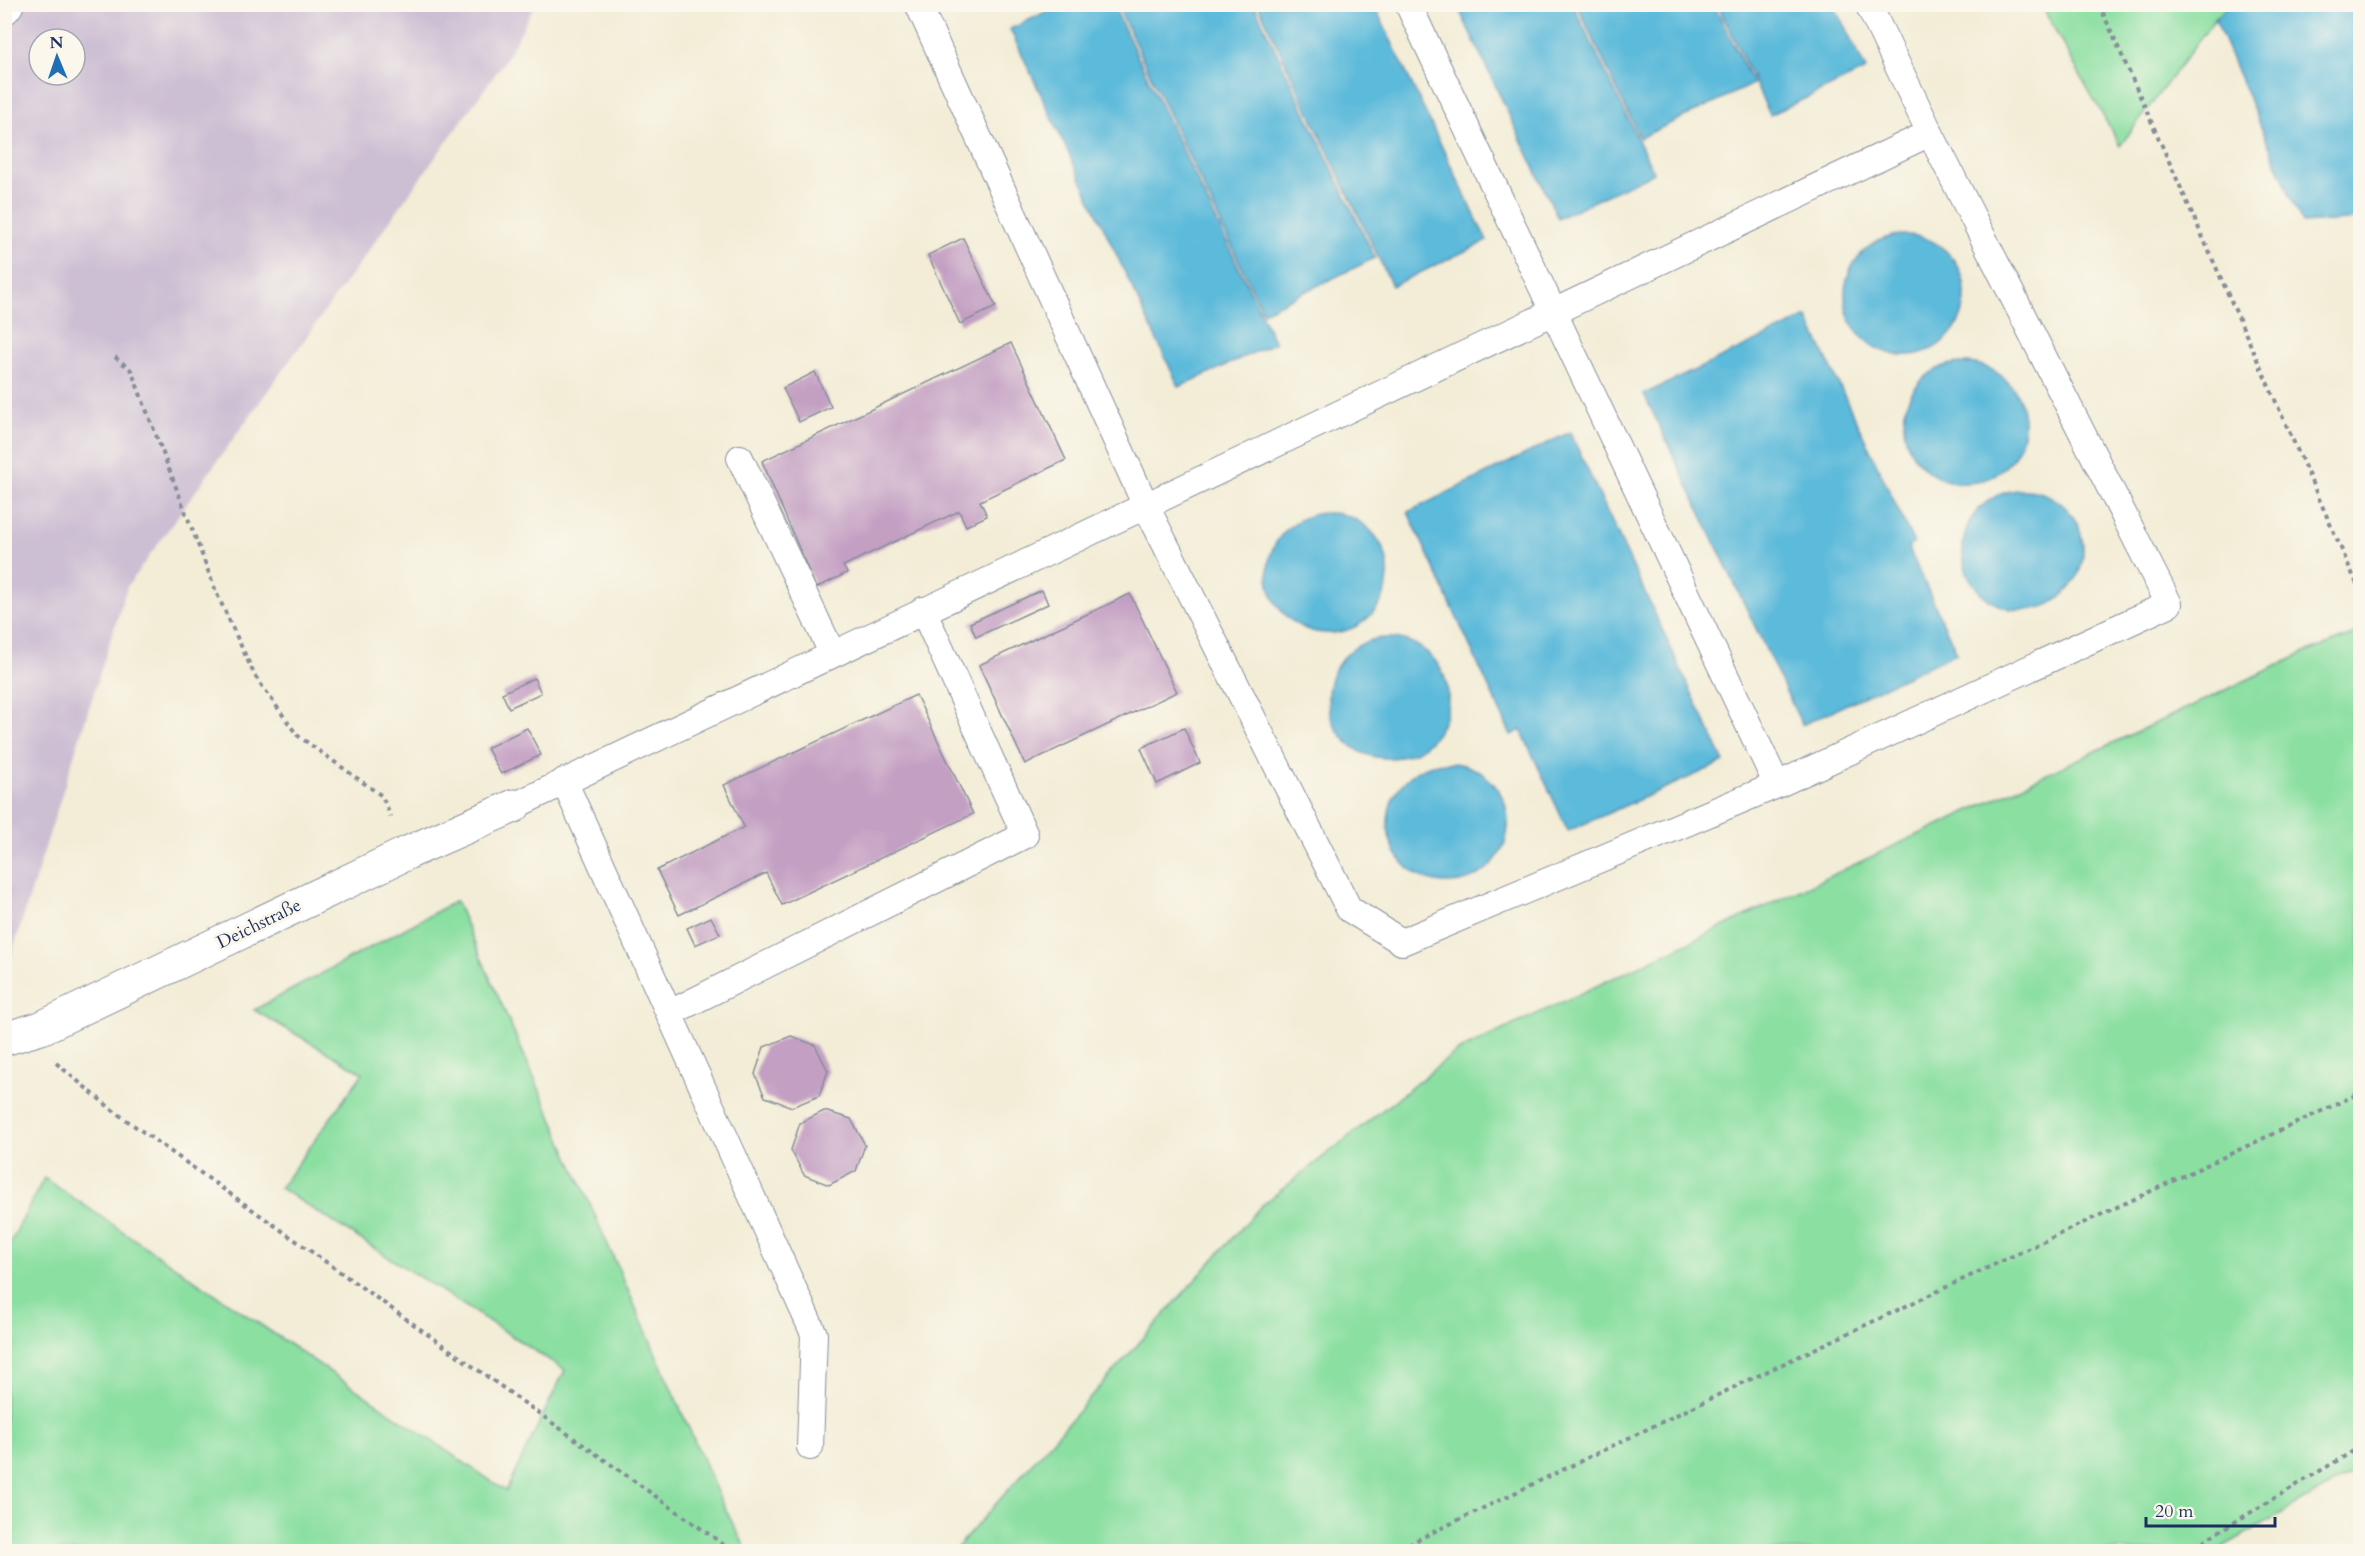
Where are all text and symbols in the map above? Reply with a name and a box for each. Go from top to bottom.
north arrow [27,27,87,87]
text: N [49,32,64,54]
street label: Deichstraße [213,893,305,955]
scale bar [2146,1490,2275,1528]
text: 20 m [2155,1499,2194,1524]

